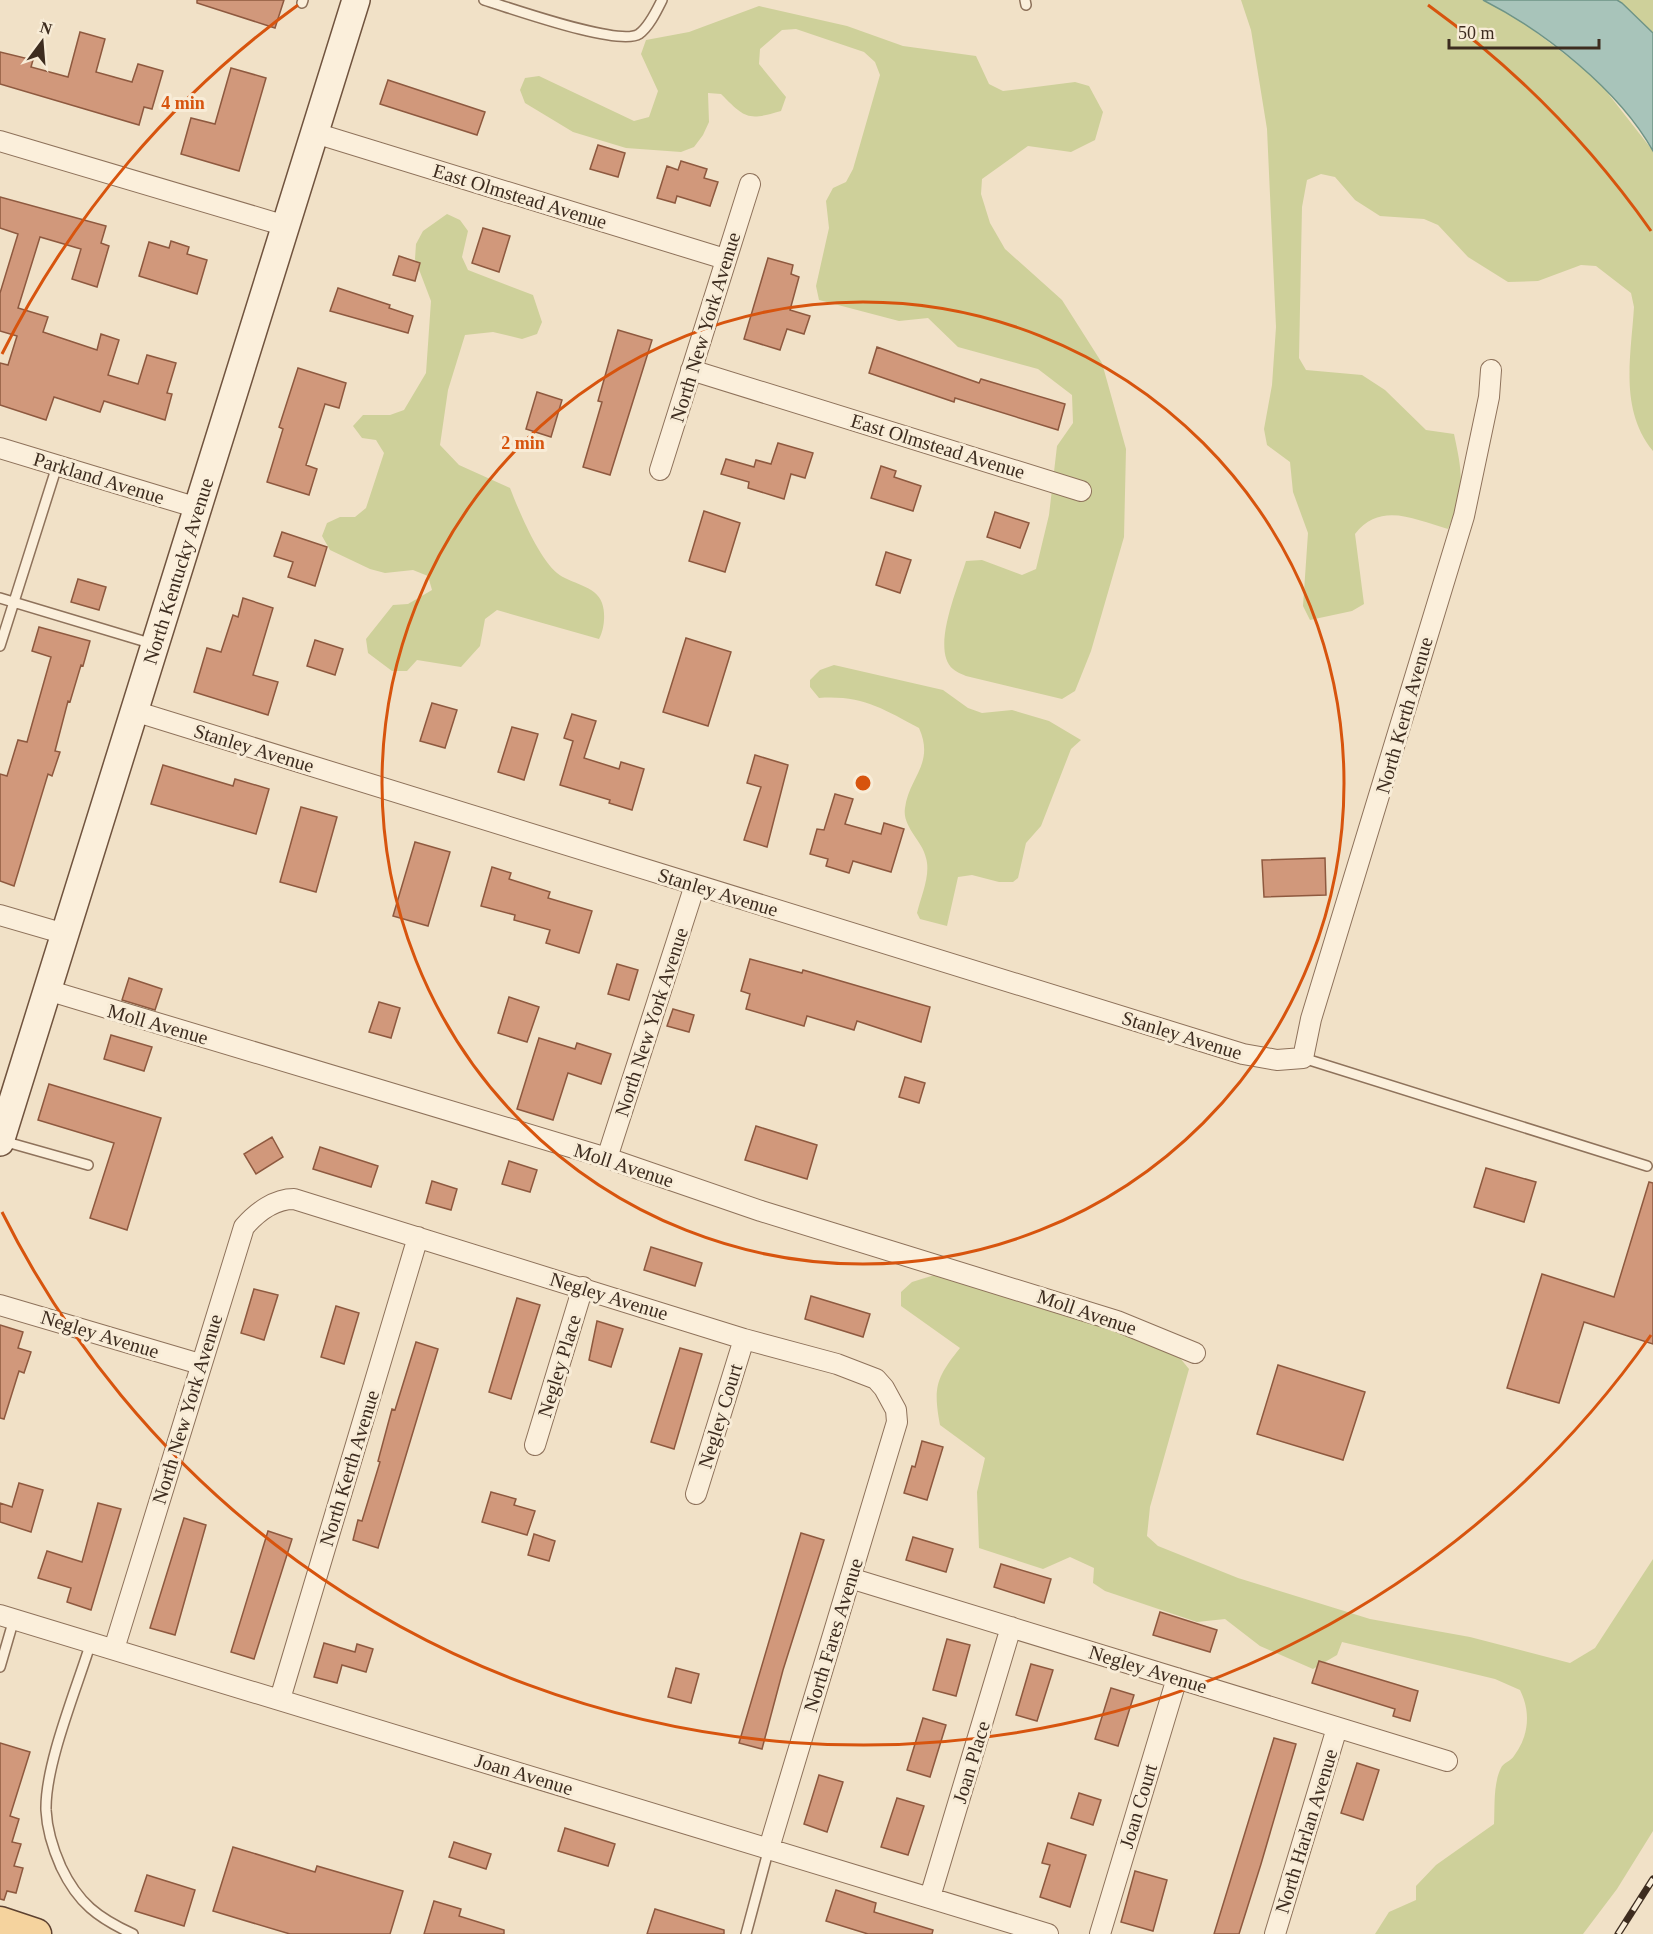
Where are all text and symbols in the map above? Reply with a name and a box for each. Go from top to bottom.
north arrow [12,12,72,72]
scale bar [1449,12,1599,50]
text: N [38,18,54,38]
text: 50 m [1458,23,1495,43]
text: 4 min [161,93,205,113]
street label: East Olmstead Avenue [430,159,610,233]
street label: North New York Avenue [666,229,744,425]
street label: East Olmstead Avenue [848,409,1028,483]
text: 2 min [501,433,545,453]
street label: Parkland Avenue [31,448,167,508]
street label: North Kentucky Avenue [139,475,217,667]
street label: North Kerth Avenue [1371,634,1437,796]
street label: Stanley Avenue [191,719,317,778]
centre of rings [853,773,873,793]
street label: Stanley Avenue [655,863,781,922]
street label: North New York Avenue [610,925,692,1119]
street label: Moll Avenue [105,999,211,1049]
street label: Stanley Avenue [1119,1006,1245,1065]
street label: Moll Avenue [571,1139,677,1191]
street label: Negley Avenue [547,1268,671,1325]
street label: Moll Avenue [1034,1285,1140,1339]
street label: Negley Avenue [38,1306,162,1363]
street label: North New York Avenue [148,1311,226,1507]
street label: Negley Place [533,1312,586,1420]
street label: Negley Court [694,1361,747,1471]
street label: North Kerth Avenue [315,1387,383,1549]
street label: North Fares Avenue [799,1555,867,1715]
street label: Negley Avenue [1086,1641,1210,1698]
street label: Joan Place [948,1718,994,1806]
street label: North Harlan Avenue [1271,1746,1342,1916]
street label: Joan Avenue [472,1749,576,1799]
street label: Joan Court [1115,1761,1161,1851]

